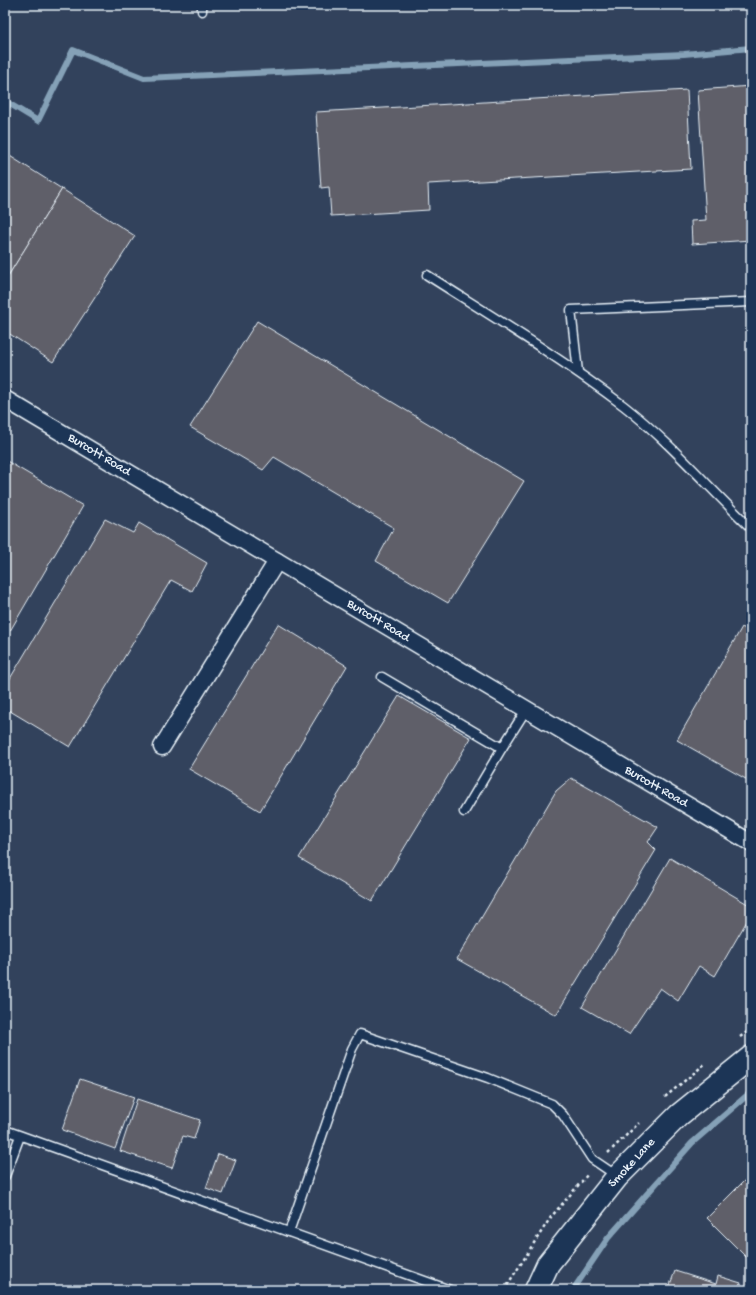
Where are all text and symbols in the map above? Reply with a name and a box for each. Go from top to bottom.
street label: Burcott Road [64,430,134,480]
street label: Burcott Road [343,596,413,646]
street label: Burcott Road [621,762,692,812]
street label: Smoke Lane [605,1135,659,1191]

